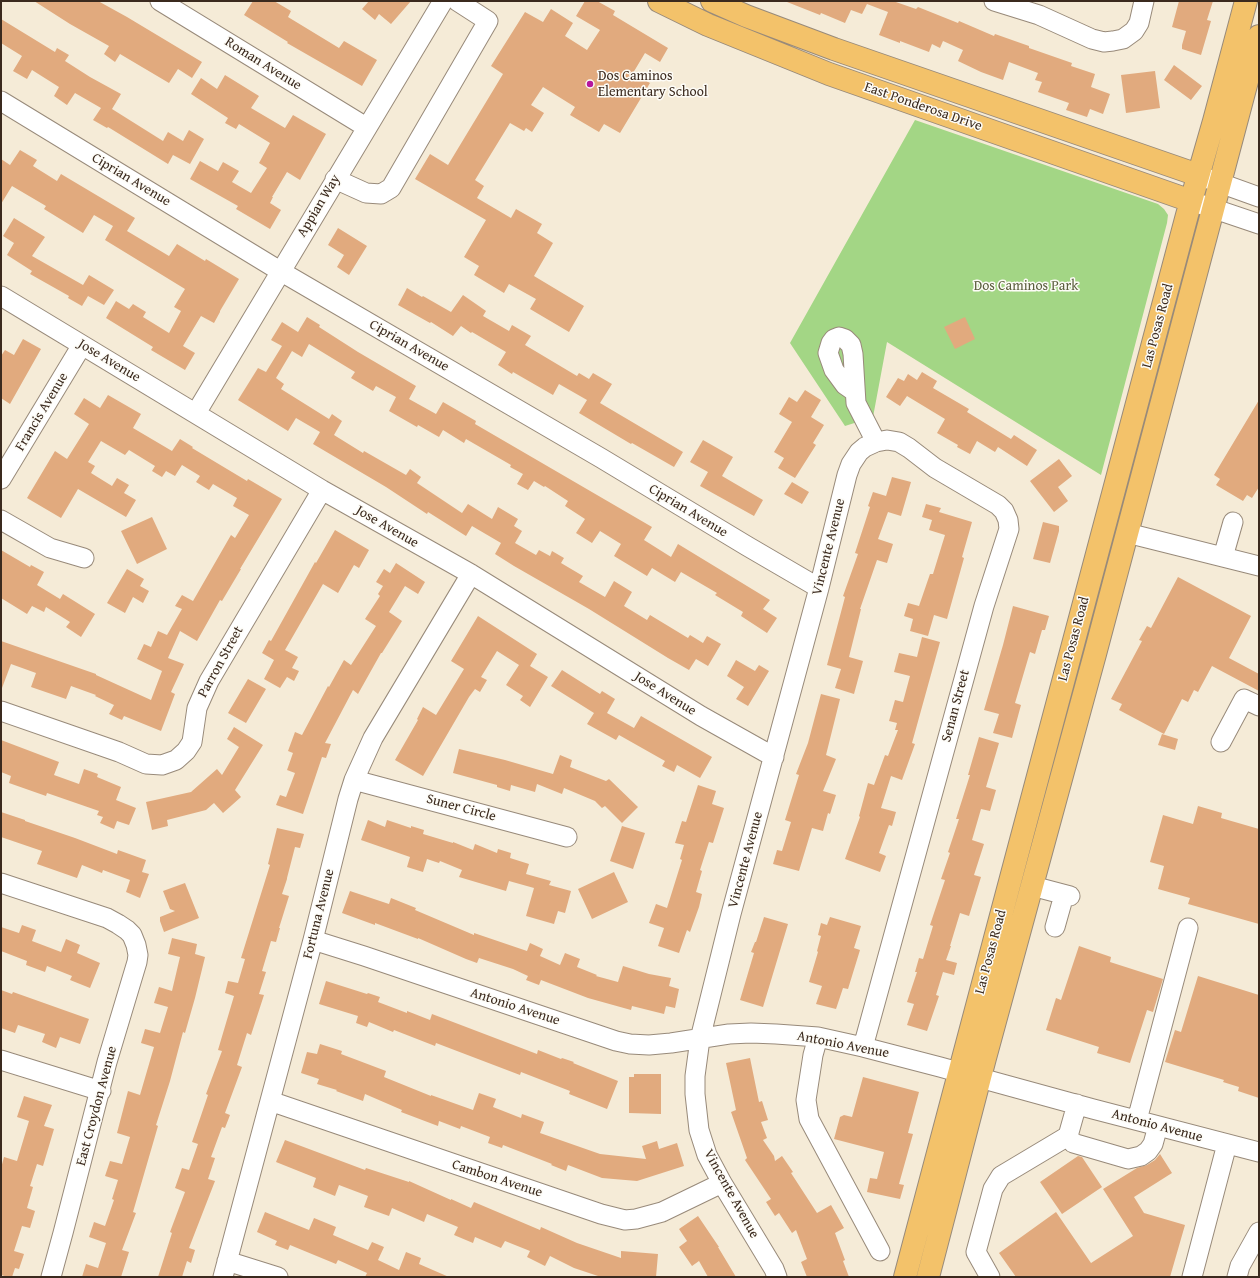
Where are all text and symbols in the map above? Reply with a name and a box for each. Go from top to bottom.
street label: Roman Avenue [222,34,304,94]
place label: Dos Caminos Elementary School [598,68,708,100]
marker: Dos Caminos Elementary School [585,79,595,89]
street label: East Ponderosa Drive [862,79,984,135]
street label: Ciprian Avenue [88,150,174,210]
street label: Appian Way [294,172,344,240]
park label: Dos Caminos Park [974,278,1078,294]
street label: Las Posas Road [1139,282,1177,370]
street label: Ciprian Avenue [366,316,452,376]
street label: Jose Avenue [75,336,143,386]
street label: Francis Avenue [12,370,72,454]
street label: Ciprian Avenue [645,481,731,541]
street label: Vincente Avenue [809,497,849,597]
street label: Jose Avenue [353,502,421,552]
street label: Las Posas Road [1055,595,1093,683]
street label: Parron Street [195,623,247,701]
street label: Jose Avenue [631,668,699,720]
street label: Senan Street [938,668,974,744]
street label: Suner Circle [424,791,498,825]
street label: Vincente Avenue [725,810,767,910]
street label: Fortuna Avenue [300,867,338,961]
street label: Las Posas Road [972,908,1010,996]
street label: Antonio Avenue [468,985,562,1029]
street label: Antonio Avenue [796,1028,890,1062]
street label: East Croydon Avenue [73,1044,121,1168]
street label: Antonio Avenue [1110,1106,1204,1146]
street label: Vincente Avenue [700,1147,762,1241]
street label: Cambon Avenue [450,1156,544,1202]

